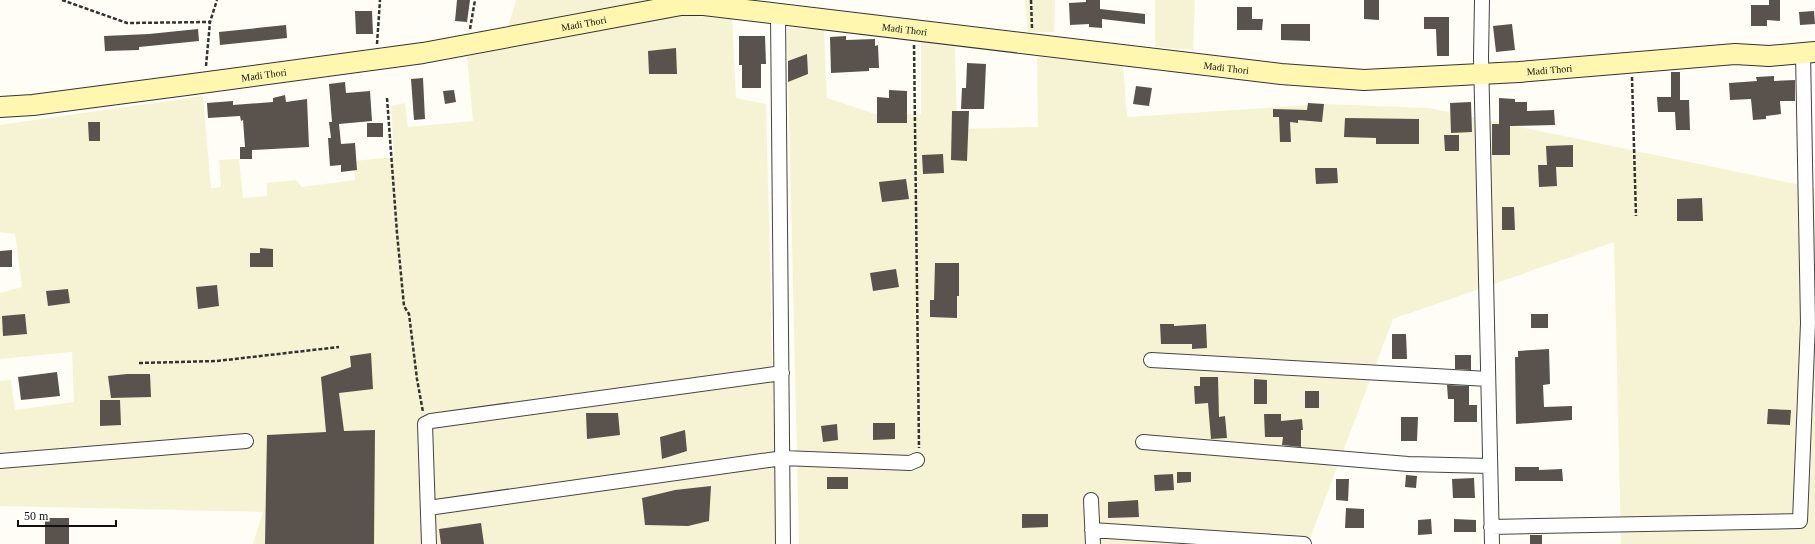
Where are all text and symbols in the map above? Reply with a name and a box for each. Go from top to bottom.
street label: Madi Thori [560,14,608,33]
street label: Madi Thori [881,21,928,38]
street label: Madi Thori [1203,60,1250,76]
street label: Madi Thori [1526,63,1573,77]
street label: Madi Thori [241,66,288,83]
scale bar [18,502,116,528]
text: 50 m [24,509,49,523]

